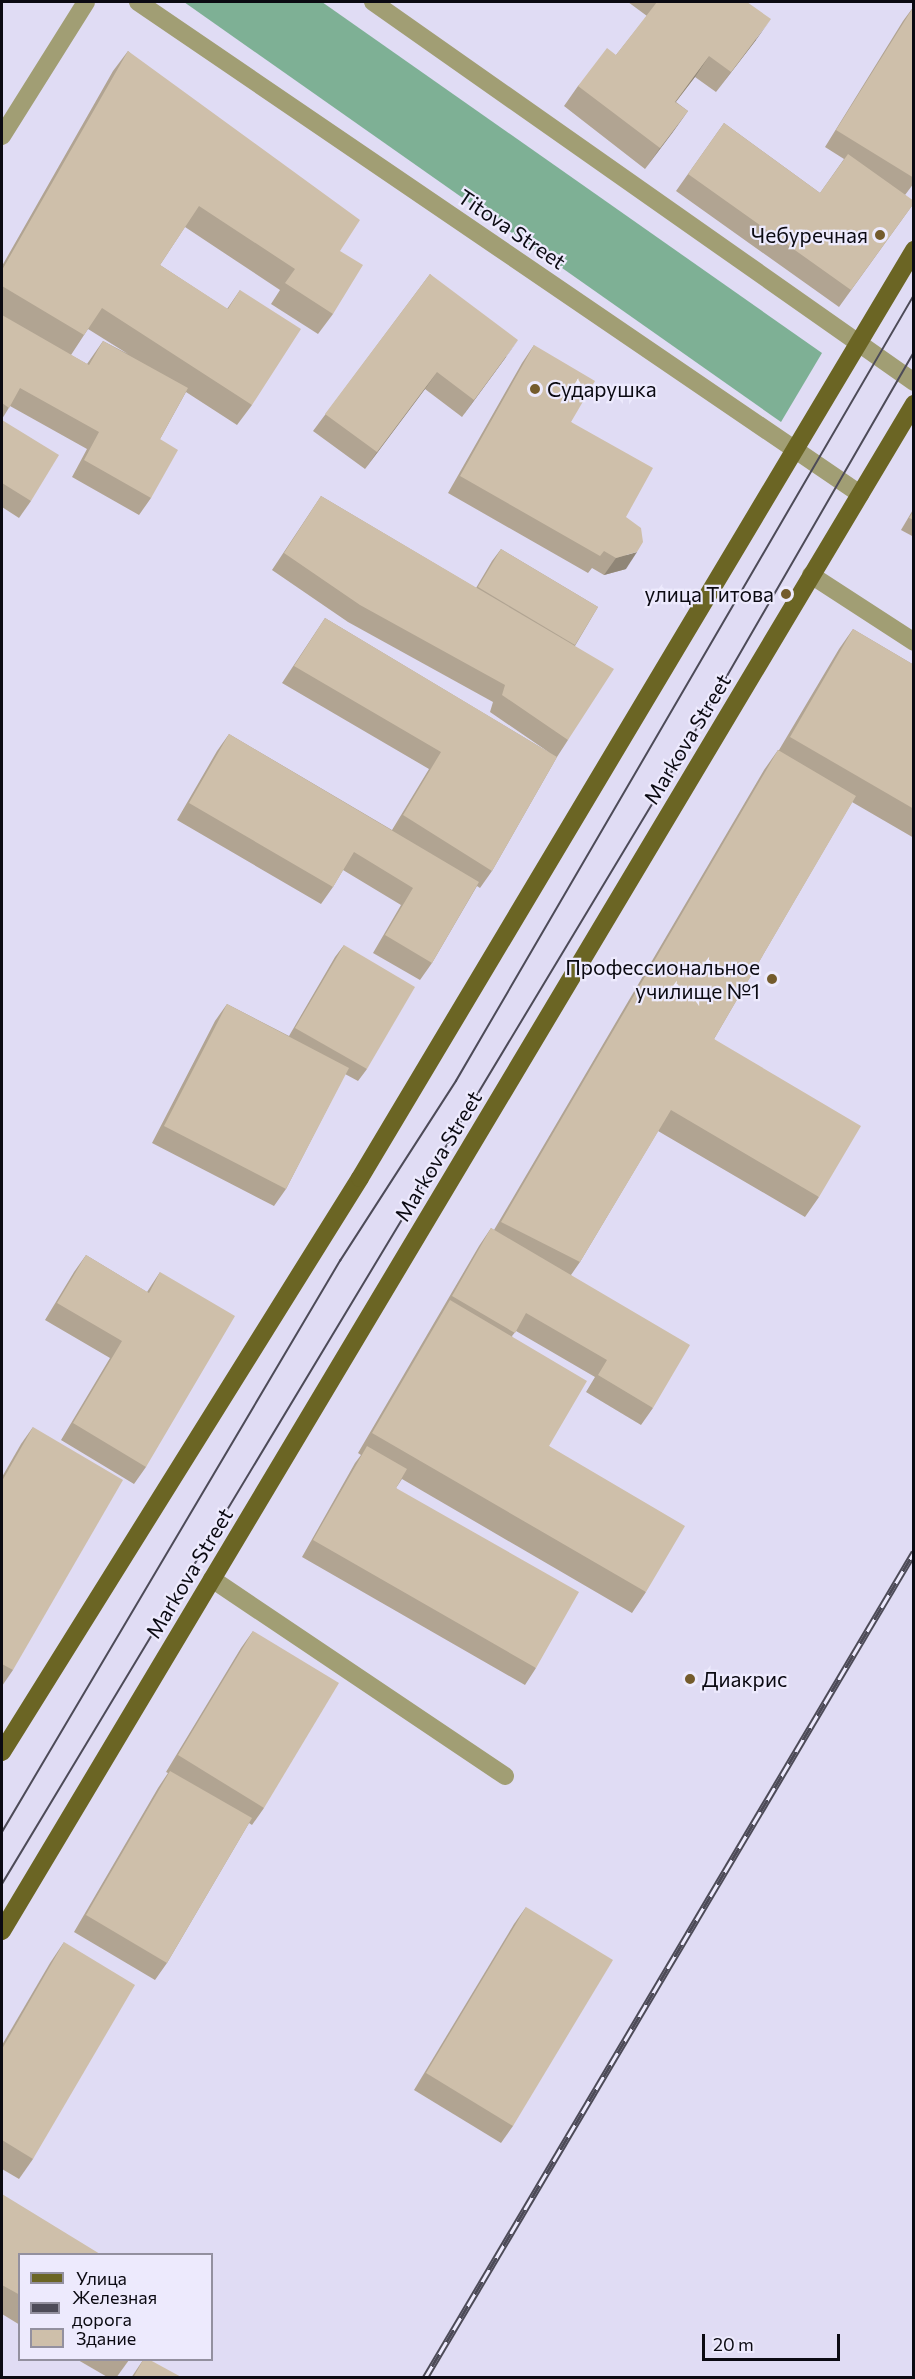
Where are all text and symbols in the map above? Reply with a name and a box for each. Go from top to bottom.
street label: Titova Street [453,184,571,274]
place label: Чебуречная [751,222,868,248]
marker: Чебуречная [873,228,887,242]
place label: Сударушка [547,376,657,402]
marker: Сударушка [528,382,542,396]
place label: улица Титова [644,581,774,607]
marker: улица Титова [779,587,793,601]
street label: Markova Street [638,669,736,809]
place label: Профессиональное училище №1 [565,954,760,1004]
marker: Профессиональное училище №1 [765,972,779,986]
street label: Markova Street [389,1086,487,1226]
street label: Markova Street [140,1503,238,1643]
place label: Диакрис [702,1666,787,1692]
marker: Диакрис [683,1672,697,1686]
legend [18,2253,213,2361]
text: Улица [76,2267,127,2289]
text: Железная дорога [72,2286,157,2330]
scale bar [705,2322,843,2360]
text: Здание [76,2327,136,2349]
text: 20 m [713,2333,754,2355]

